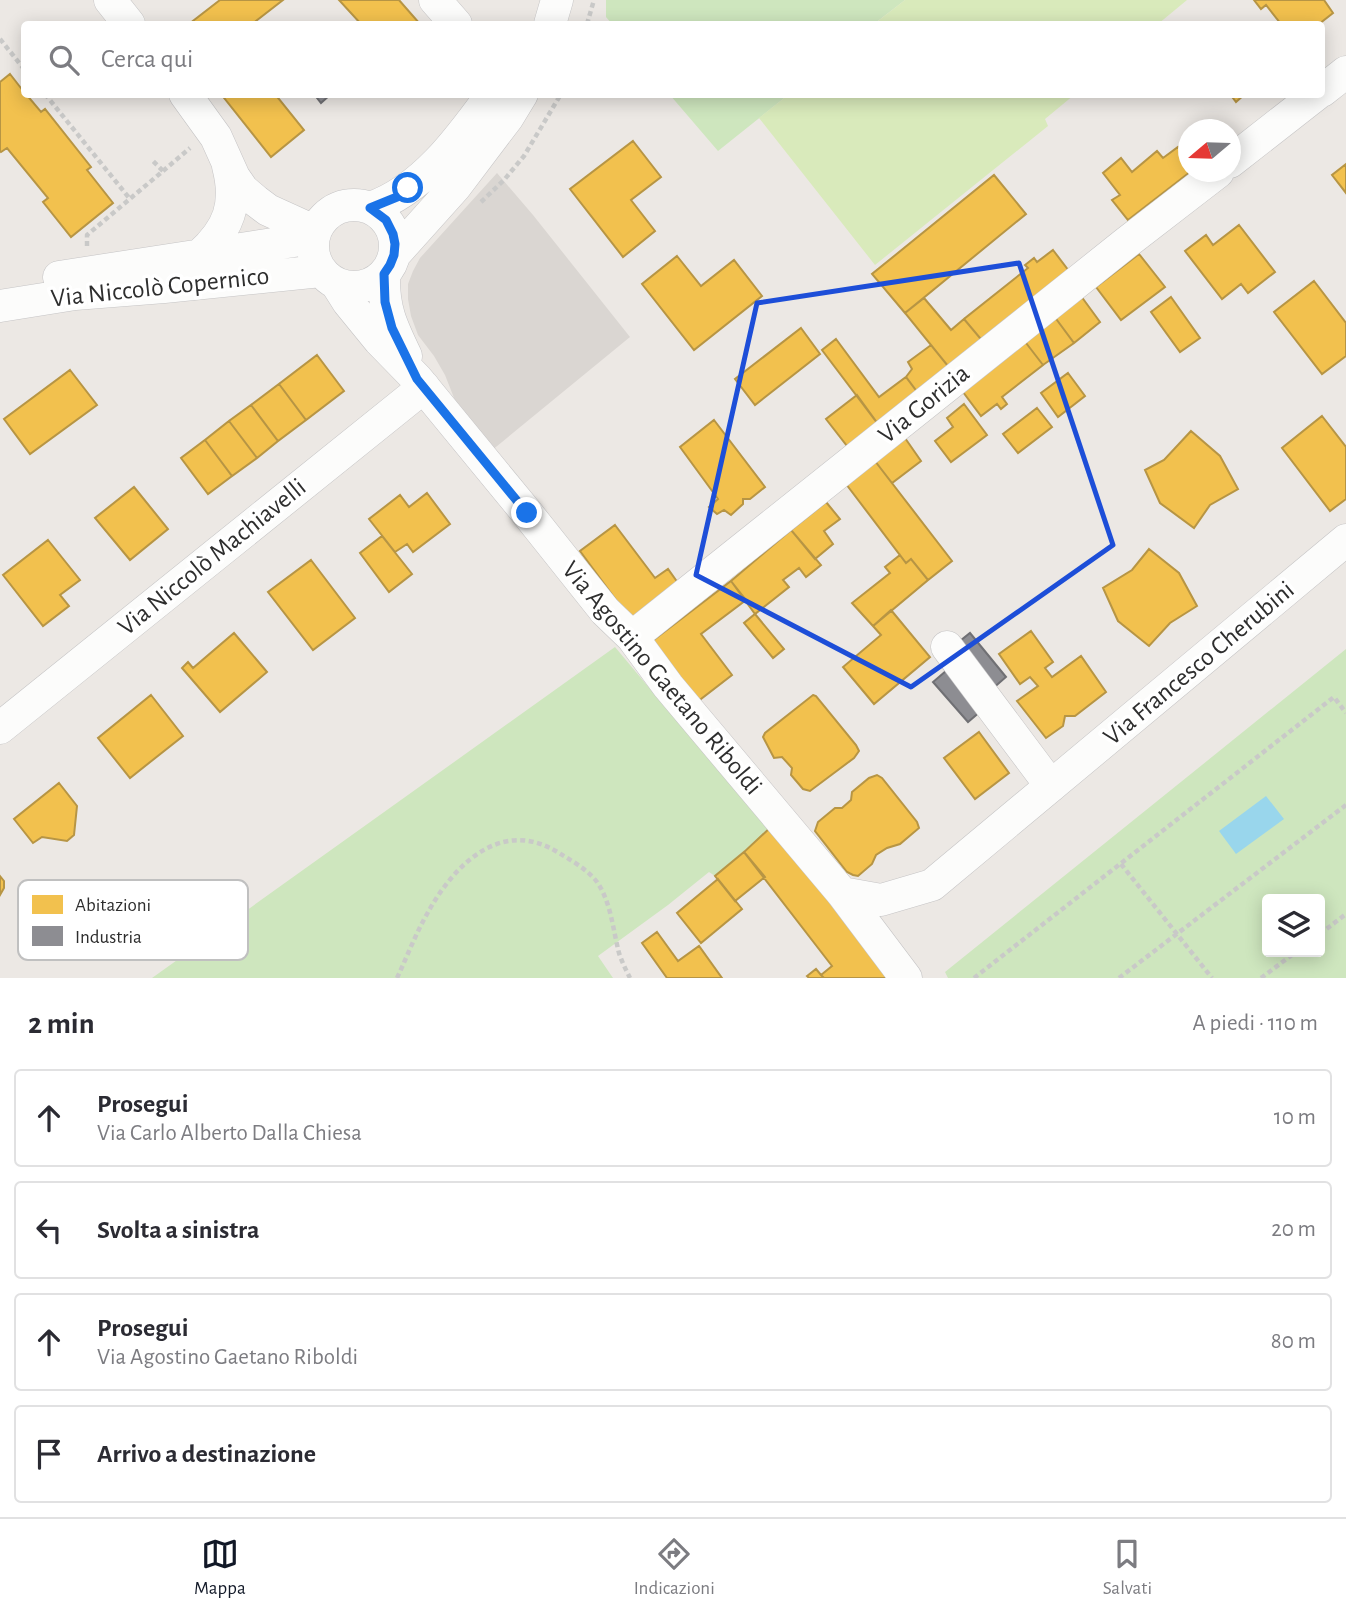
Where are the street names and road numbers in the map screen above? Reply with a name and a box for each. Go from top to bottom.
street label: Via Niccolò Copernico [50,263,270,311]
street label: Via Gorizia [874,360,974,448]
street label: Via Niccolò Machiavelli [113,474,311,640]
street label: Via Agostino Gaetano Riboldi [557,557,767,799]
street label: Via Francesco Cherubini [1099,576,1299,750]

